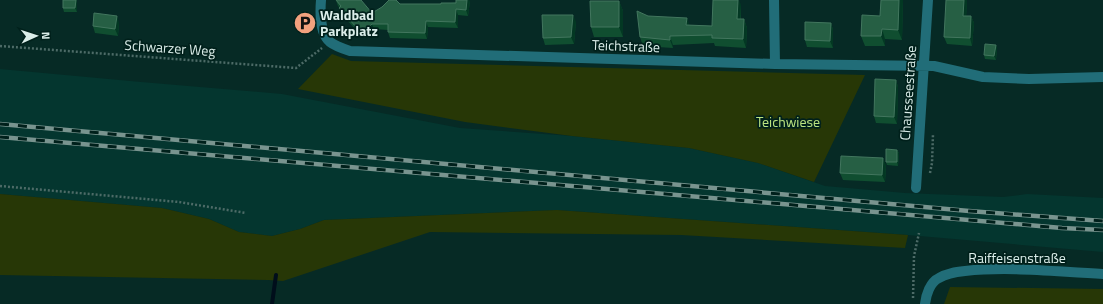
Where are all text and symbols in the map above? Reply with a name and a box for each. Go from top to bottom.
place label: Waldbad Parkplatz [320,4,378,41]
parking icon: Waldbad Parkplatz [292,10,318,36]
north arrow [16,16,56,56]
text: N [38,31,54,40]
street label: Schwarzer Weg [124,34,216,61]
street label: Teichstraße [592,34,660,57]
street label: Chausseestraße [894,45,921,141]
park label: Teichwiese [756,111,820,132]
street label: Raiffeisenstraße [968,247,1066,268]

